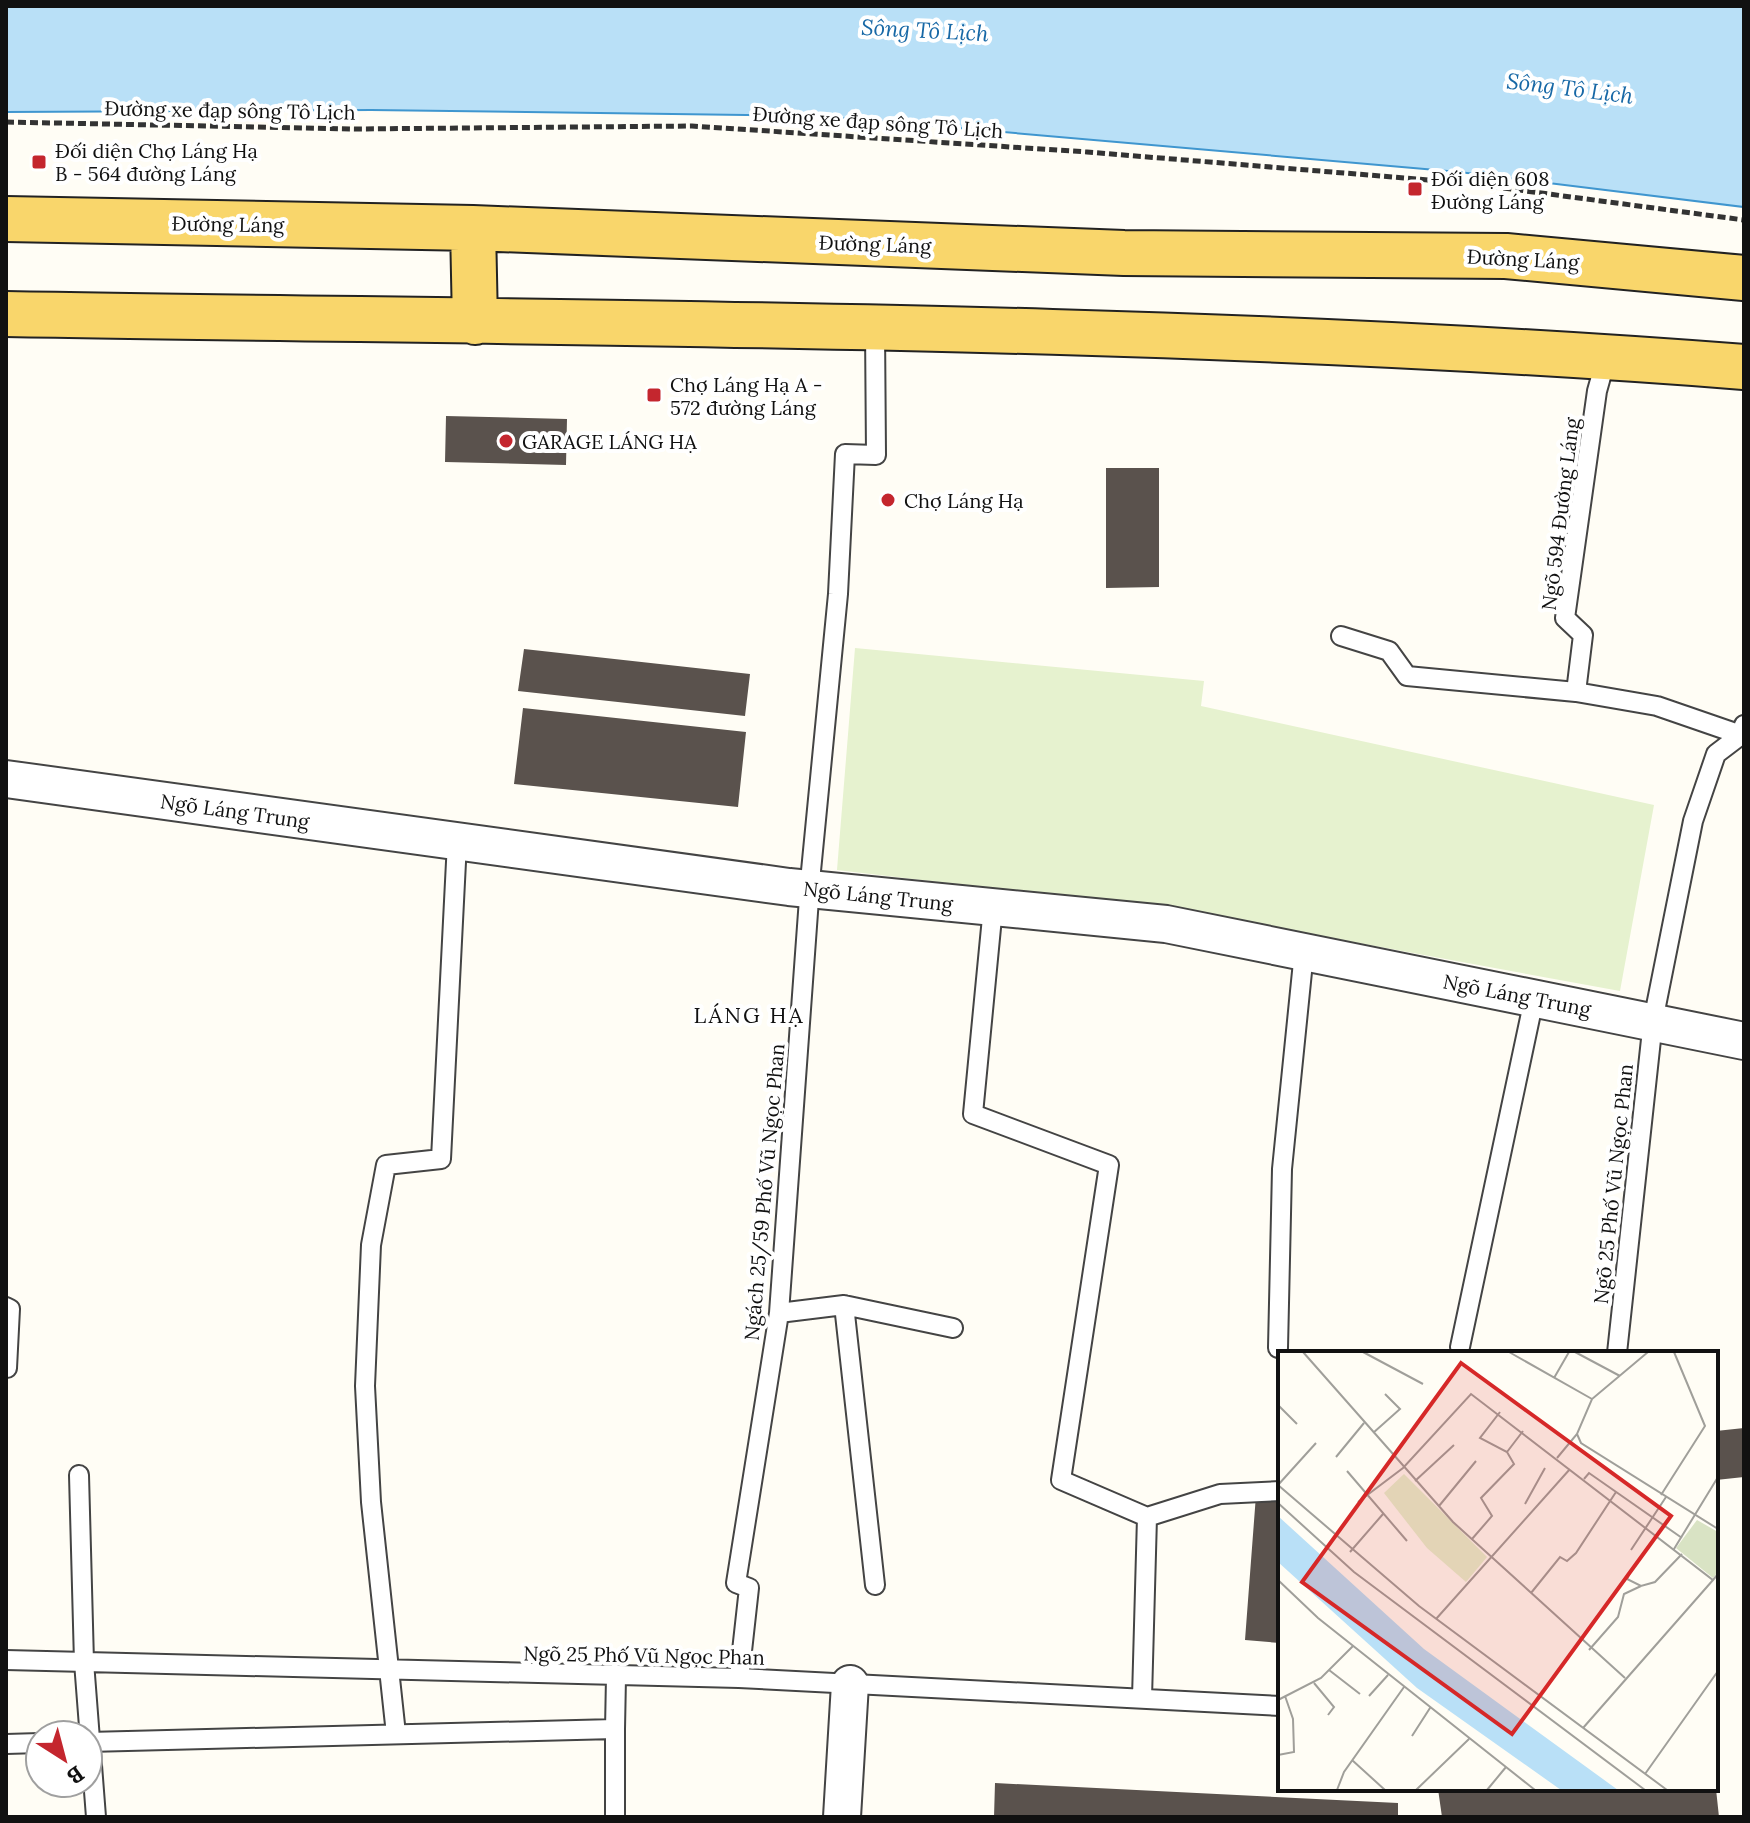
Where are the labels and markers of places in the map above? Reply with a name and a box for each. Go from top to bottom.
place label: Đối diện Chợ Láng Hạ B - 564 đường Láng [55,138,258,186]
marker: Đối diện Chợ Láng Hạ B - 564 đường Láng [30,153,48,171]
place label: Đối diện 608 Đường Láng [1431,166,1550,214]
marker: Đối diện 608 Đường Láng [1406,180,1424,198]
place label: Chợ Láng Hạ A - 572 đường Láng [670,372,822,420]
marker: Chợ Láng Hạ A - 572 đường Láng [645,386,663,404]
place label: GARAGE LÁNG HẠ [522,429,697,454]
marker: GARAGE LÁNG HẠ [497,432,515,450]
place label: Chợ Láng Hạ [904,488,1024,513]
marker: Chợ Láng Hạ [879,491,897,509]

